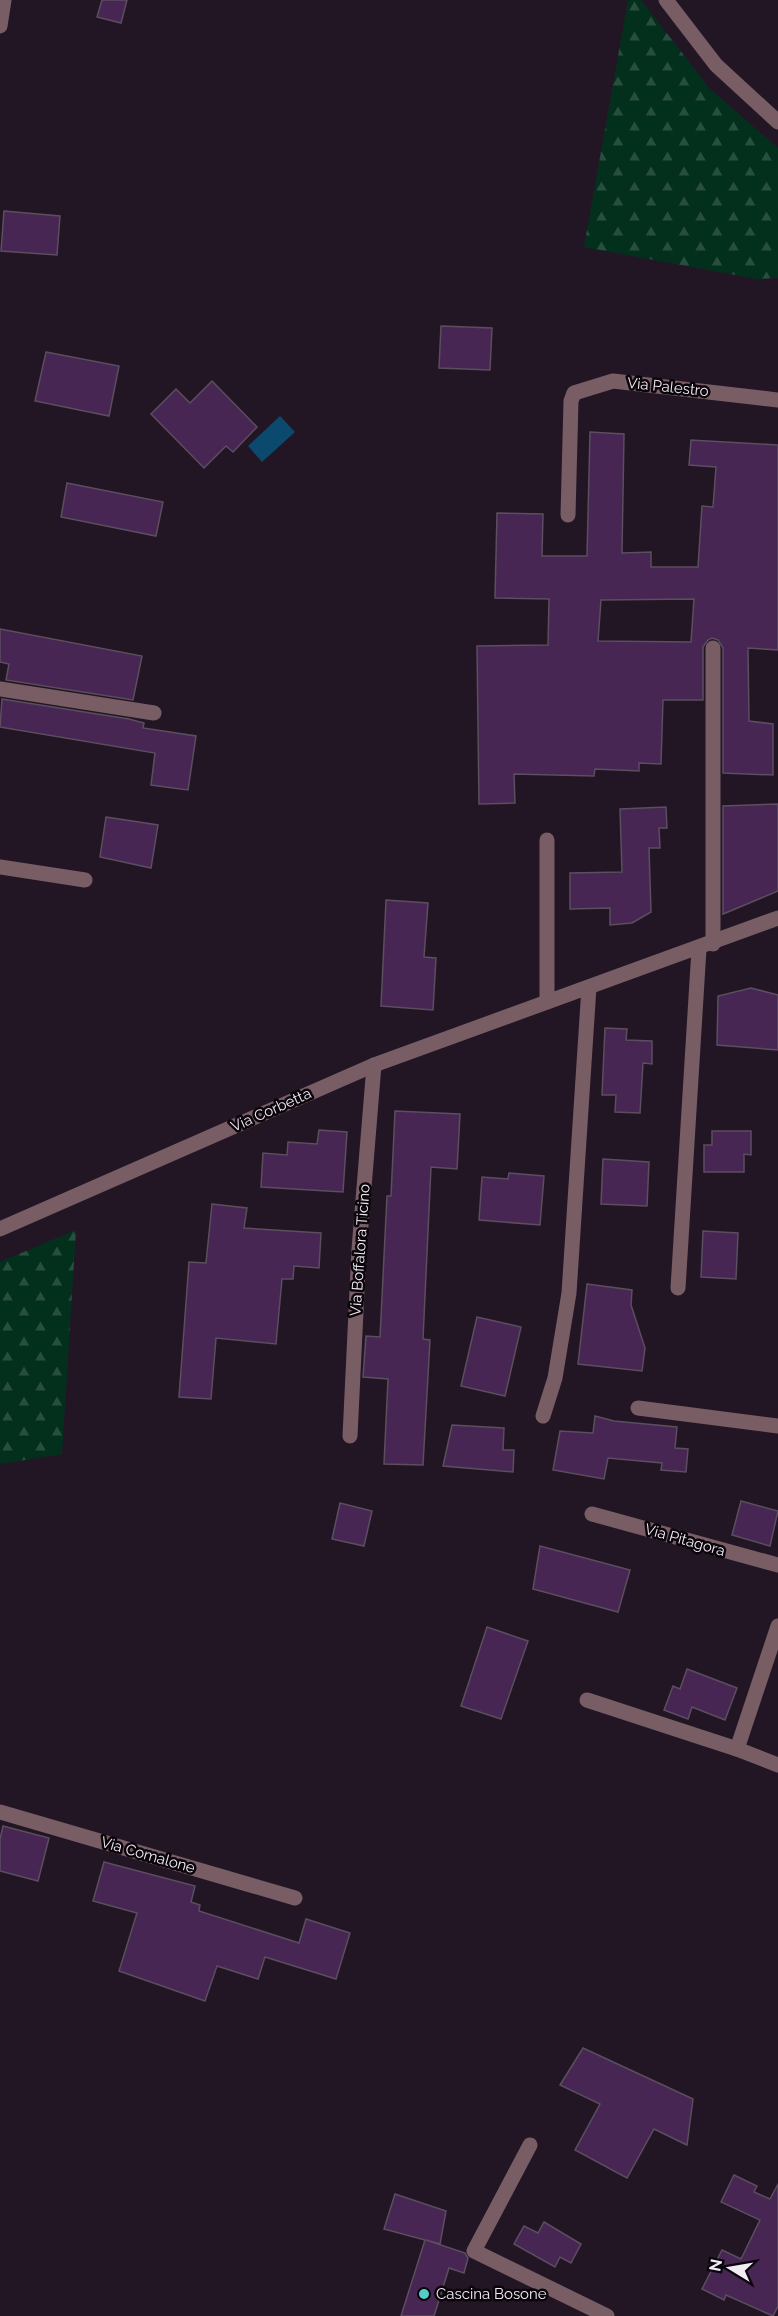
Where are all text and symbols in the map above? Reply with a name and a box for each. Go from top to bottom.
street label: Via Palestro [626,374,710,400]
street label: Via Corbetta [228,1084,314,1136]
street label: Via Boffalora Ticino [346,1183,374,1317]
street label: Via Pitagora [643,1520,727,1560]
street label: Via Comalone [99,1833,197,1877]
north arrow [700,2238,760,2298]
text: N [705,2257,726,2273]
place label: Cascina Bosone [436,2285,547,2303]
marker: Cascina Bosone [417,2287,431,2301]

